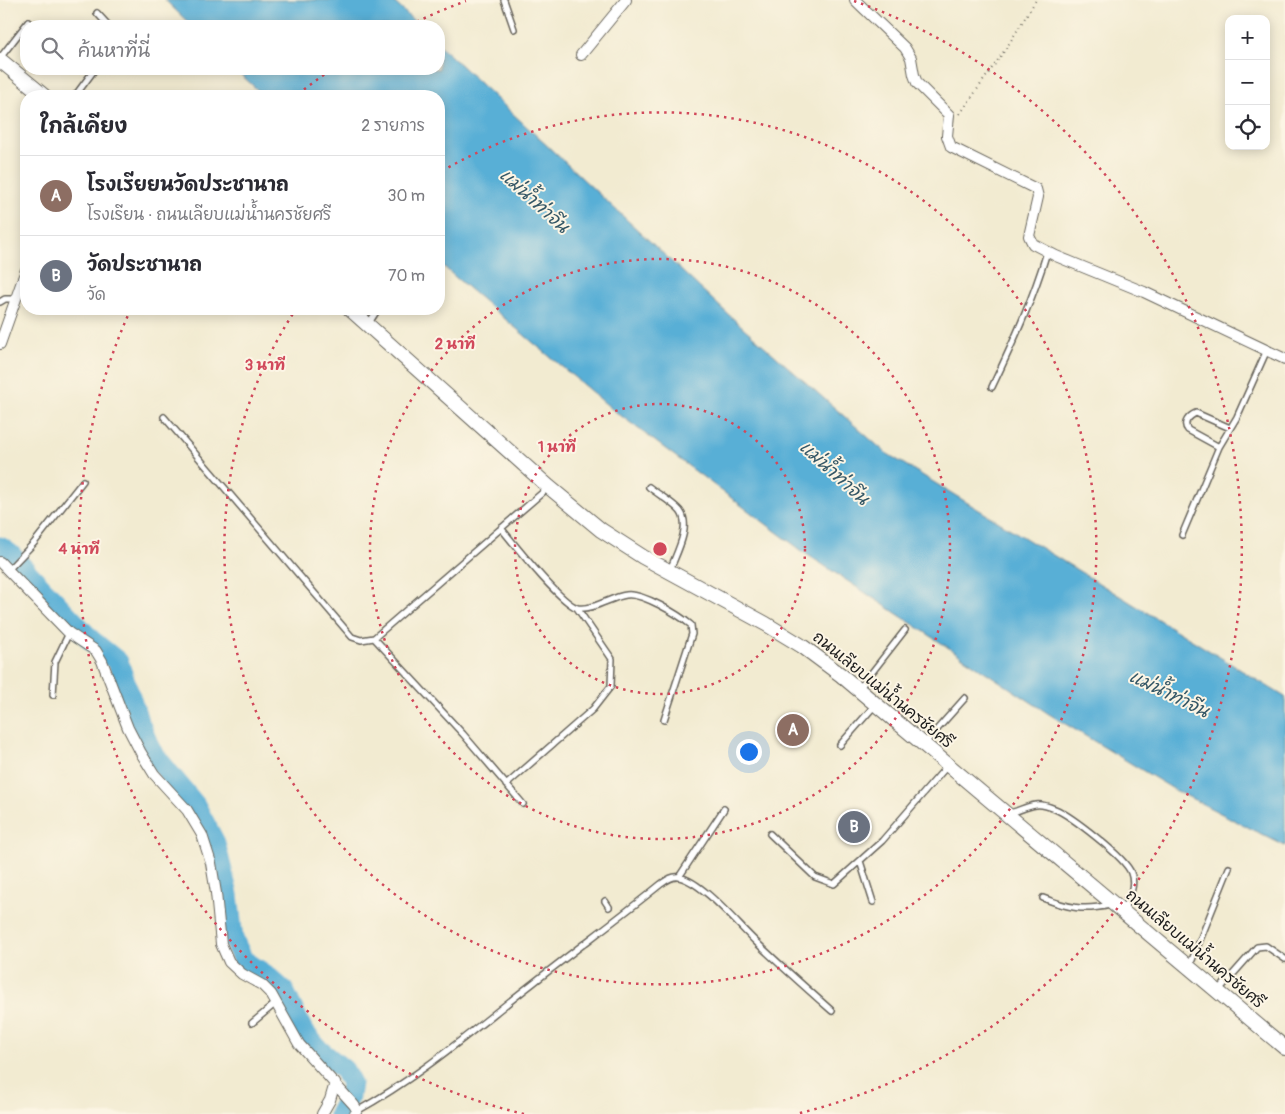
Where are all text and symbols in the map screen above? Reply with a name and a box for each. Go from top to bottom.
map controls [1225,15,1270,150]
button: + [1225,15,1270,60]
search box [20,20,445,75]
icon: search [38,34,66,62]
text: ค้นหาที่นี่ [78,39,150,63]
button: − [1225,60,1270,105]
button: locate [1225,105,1270,150]
text: ใกล้เคียง [40,113,127,140]
text: 2 รายการ [361,116,425,136]
water label: แม่น้ำท่าจีน [494,159,578,239]
text: โรงเรียยนวัดประชานาถ [87,173,289,197]
text: A [51,186,61,206]
text: 30 m [387,186,425,206]
text: โรงเรียน · ถนนเลียบแม่น้ำนครชัยศรี [87,205,331,225]
text: วัดประชานาถ [87,253,202,277]
text: B [51,266,61,286]
text: 70 m [388,266,425,286]
text: วัด [87,285,106,305]
text: 2 นาที [435,334,476,354]
text: 3 นาที [245,355,286,375]
water label: แม่น้ำท่าจีน [794,431,878,511]
text: 1 นาที [538,437,576,457]
text: 4 นาที [59,539,100,559]
centre of rings [651,540,669,558]
street label: ถนนเลียบแม่น้ำนครชัยศรี [809,622,961,753]
water label: แม่น้ำท่าจีน [1125,659,1216,724]
pin: A [777,711,809,749]
your location [736,739,762,765]
pin: B [838,808,870,846]
street label: ถนนเลียบแม่น้ำนครชัยศรี [1121,880,1273,1013]

